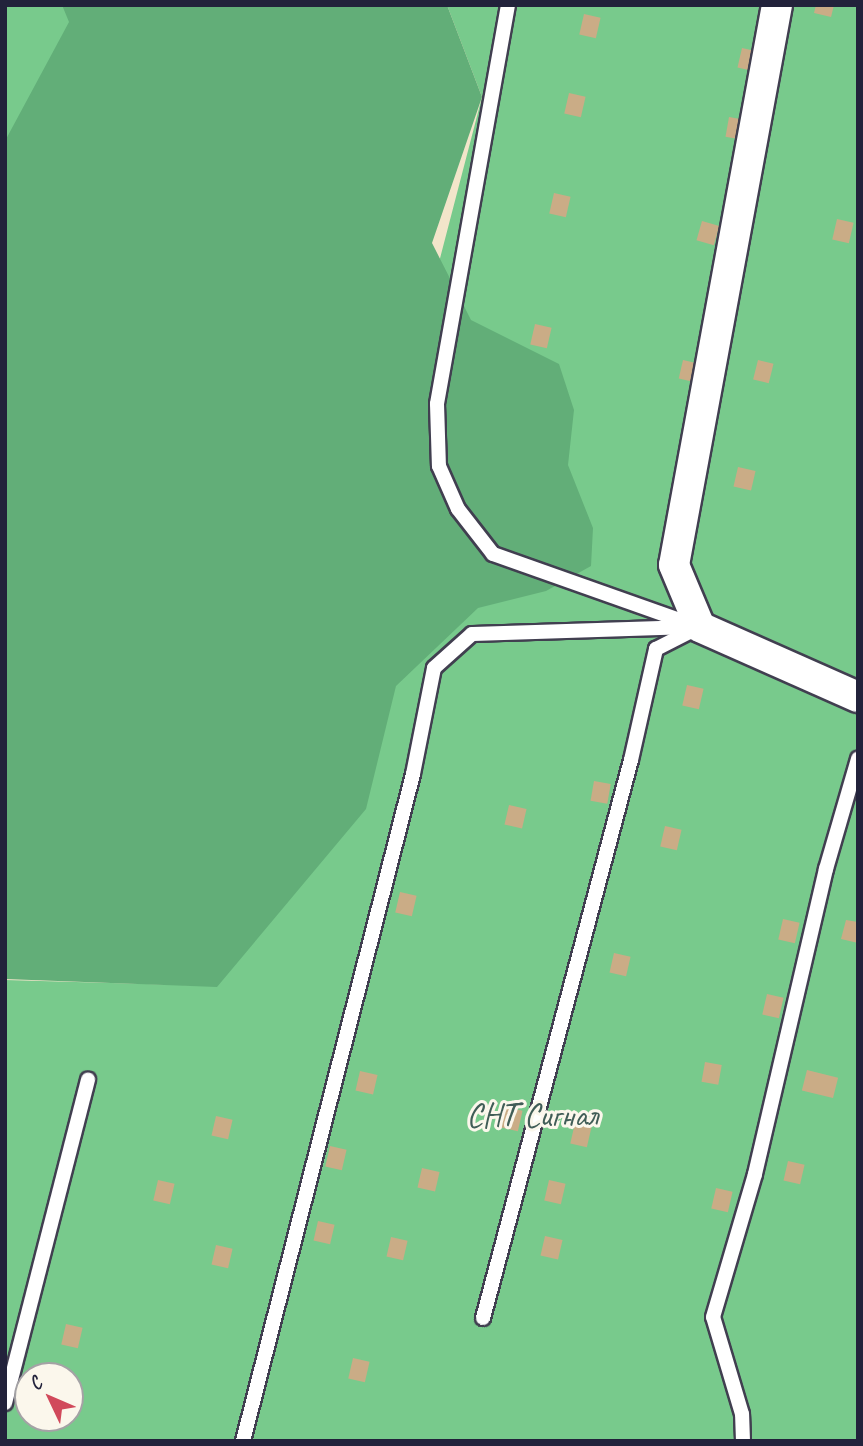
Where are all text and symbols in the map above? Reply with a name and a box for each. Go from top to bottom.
park label: СНТ Сигнал [466,1096,598,1136]
north arrow [14,1362,84,1432]
text: С [23,1372,47,1395]

